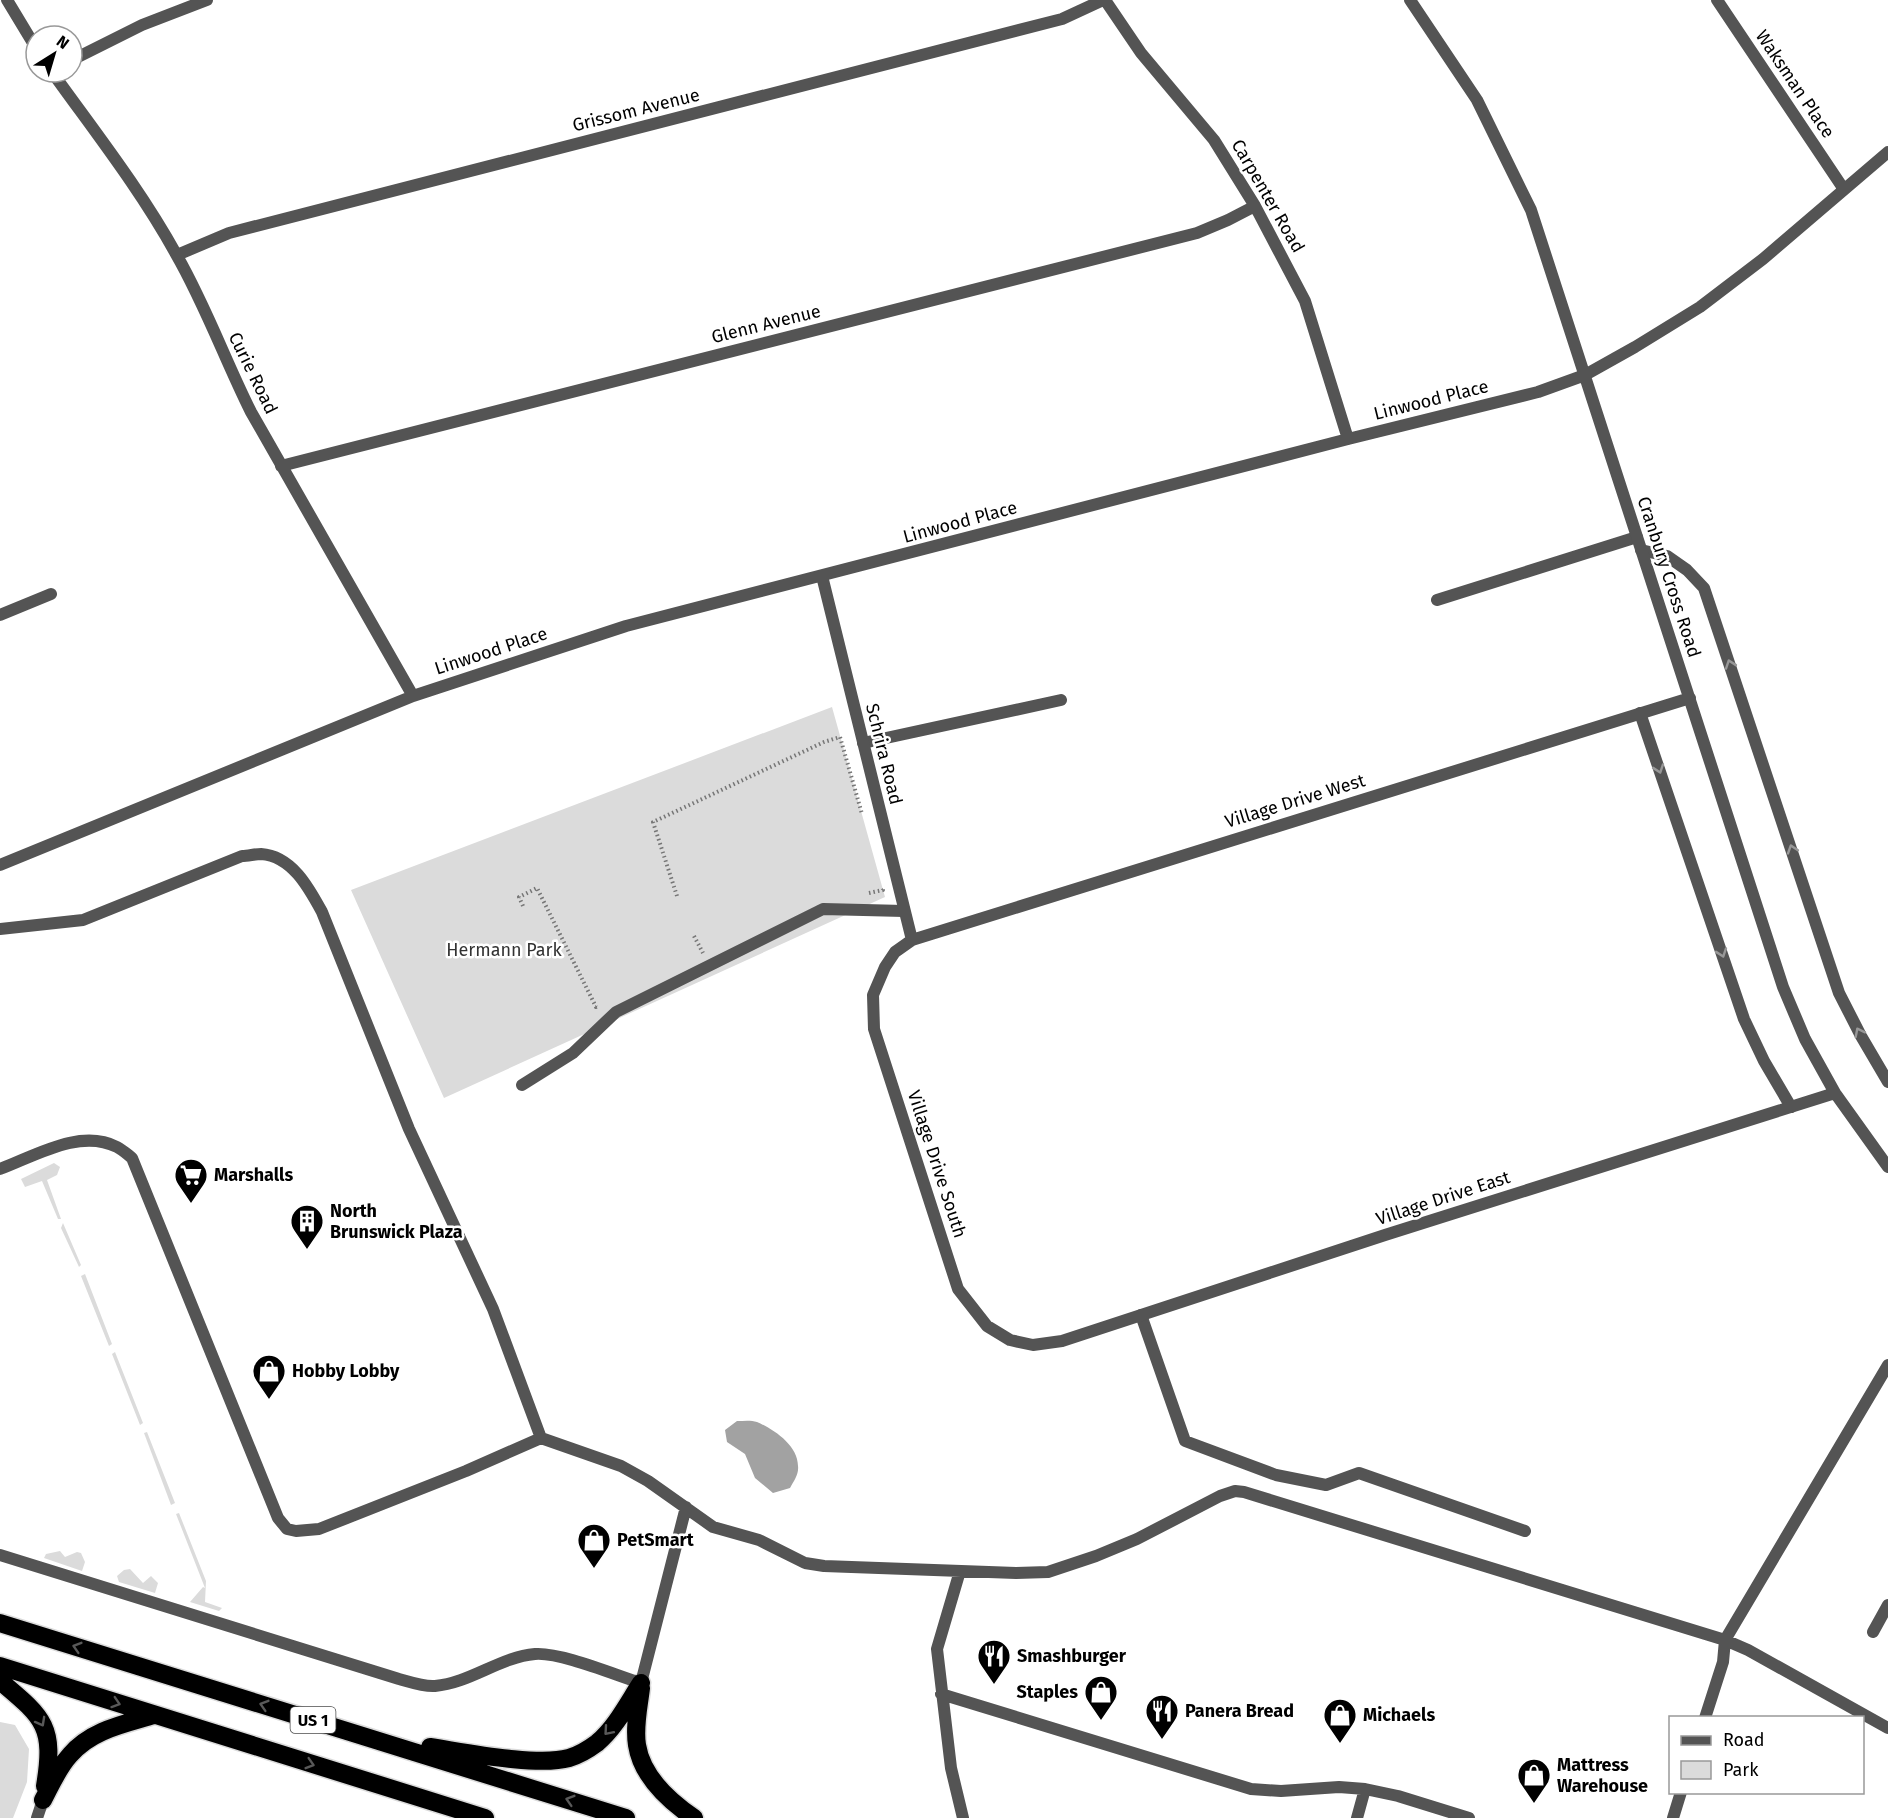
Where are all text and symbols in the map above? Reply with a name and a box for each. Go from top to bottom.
north arrow [24,24,84,84]
street label: Waksman Place [1751,26,1839,142]
text: N [53,32,73,53]
street label: Grissom Avenue [570,84,702,136]
street label: Carpenter Road [1227,136,1309,256]
street label: Glenn Avenue [709,300,823,348]
street label: Curie Road [224,328,282,418]
street label: Linwood Place [1371,375,1491,425]
street label: Cranbury Cross Road [1633,494,1705,660]
street label: Linwood Place [900,496,1020,548]
street label: Linwood Place [432,622,550,680]
one-way arrow [1725,659,1738,670]
street label: Schrira Road [861,701,907,807]
one-way arrow [1652,763,1665,773]
street label: Village Drive West [1222,769,1368,833]
one-way arrow [1786,844,1799,855]
park label: Hermann Park [446,939,563,961]
one-way arrow [1715,947,1727,958]
one-way arrow [1855,1027,1866,1038]
street label: Village Drive South [903,1088,971,1240]
supermarket icon: Marshalls [173,1157,209,1204]
place label: Marshalls [214,1164,293,1186]
street label: Village Drive East [1373,1166,1513,1230]
place label: North Brunswick Plaza [330,1200,463,1243]
building icon: North Brunswick Plaza [289,1203,325,1250]
shop icon: Hobby Lobby [251,1353,287,1400]
place label: Hobby Lobby [292,1360,400,1382]
shop icon: PetSmart [576,1522,612,1569]
place label: PetSmart [617,1529,695,1551]
restaurant icon: Smashburger [976,1638,1012,1685]
one-way arrow [72,1642,83,1654]
place label: Smashburger [1017,1645,1127,1667]
shop icon: Staples [1083,1674,1119,1721]
place label: Staples [1016,1681,1078,1703]
restaurant icon: Panera Bread [1144,1693,1180,1740]
one-way arrow [110,1696,121,1708]
shop icon: Michaels [1322,1697,1358,1744]
one-way arrow [259,1700,270,1712]
place label: Panera Bread [1185,1700,1294,1722]
place label: Michaels [1363,1704,1435,1726]
road number: US 1 [290,1707,336,1733]
one-way arrow [34,1716,45,1726]
legend [1669,1716,1864,1794]
one-way arrow [604,1724,615,1735]
text: Road [1723,1729,1765,1751]
place label: Mattress Warehouse [1557,1754,1648,1797]
one-way arrow [304,1756,315,1769]
shop icon: Mattress Warehouse [1516,1757,1552,1804]
text: Park [1723,1759,1759,1781]
one-way arrow [565,1795,576,1808]

